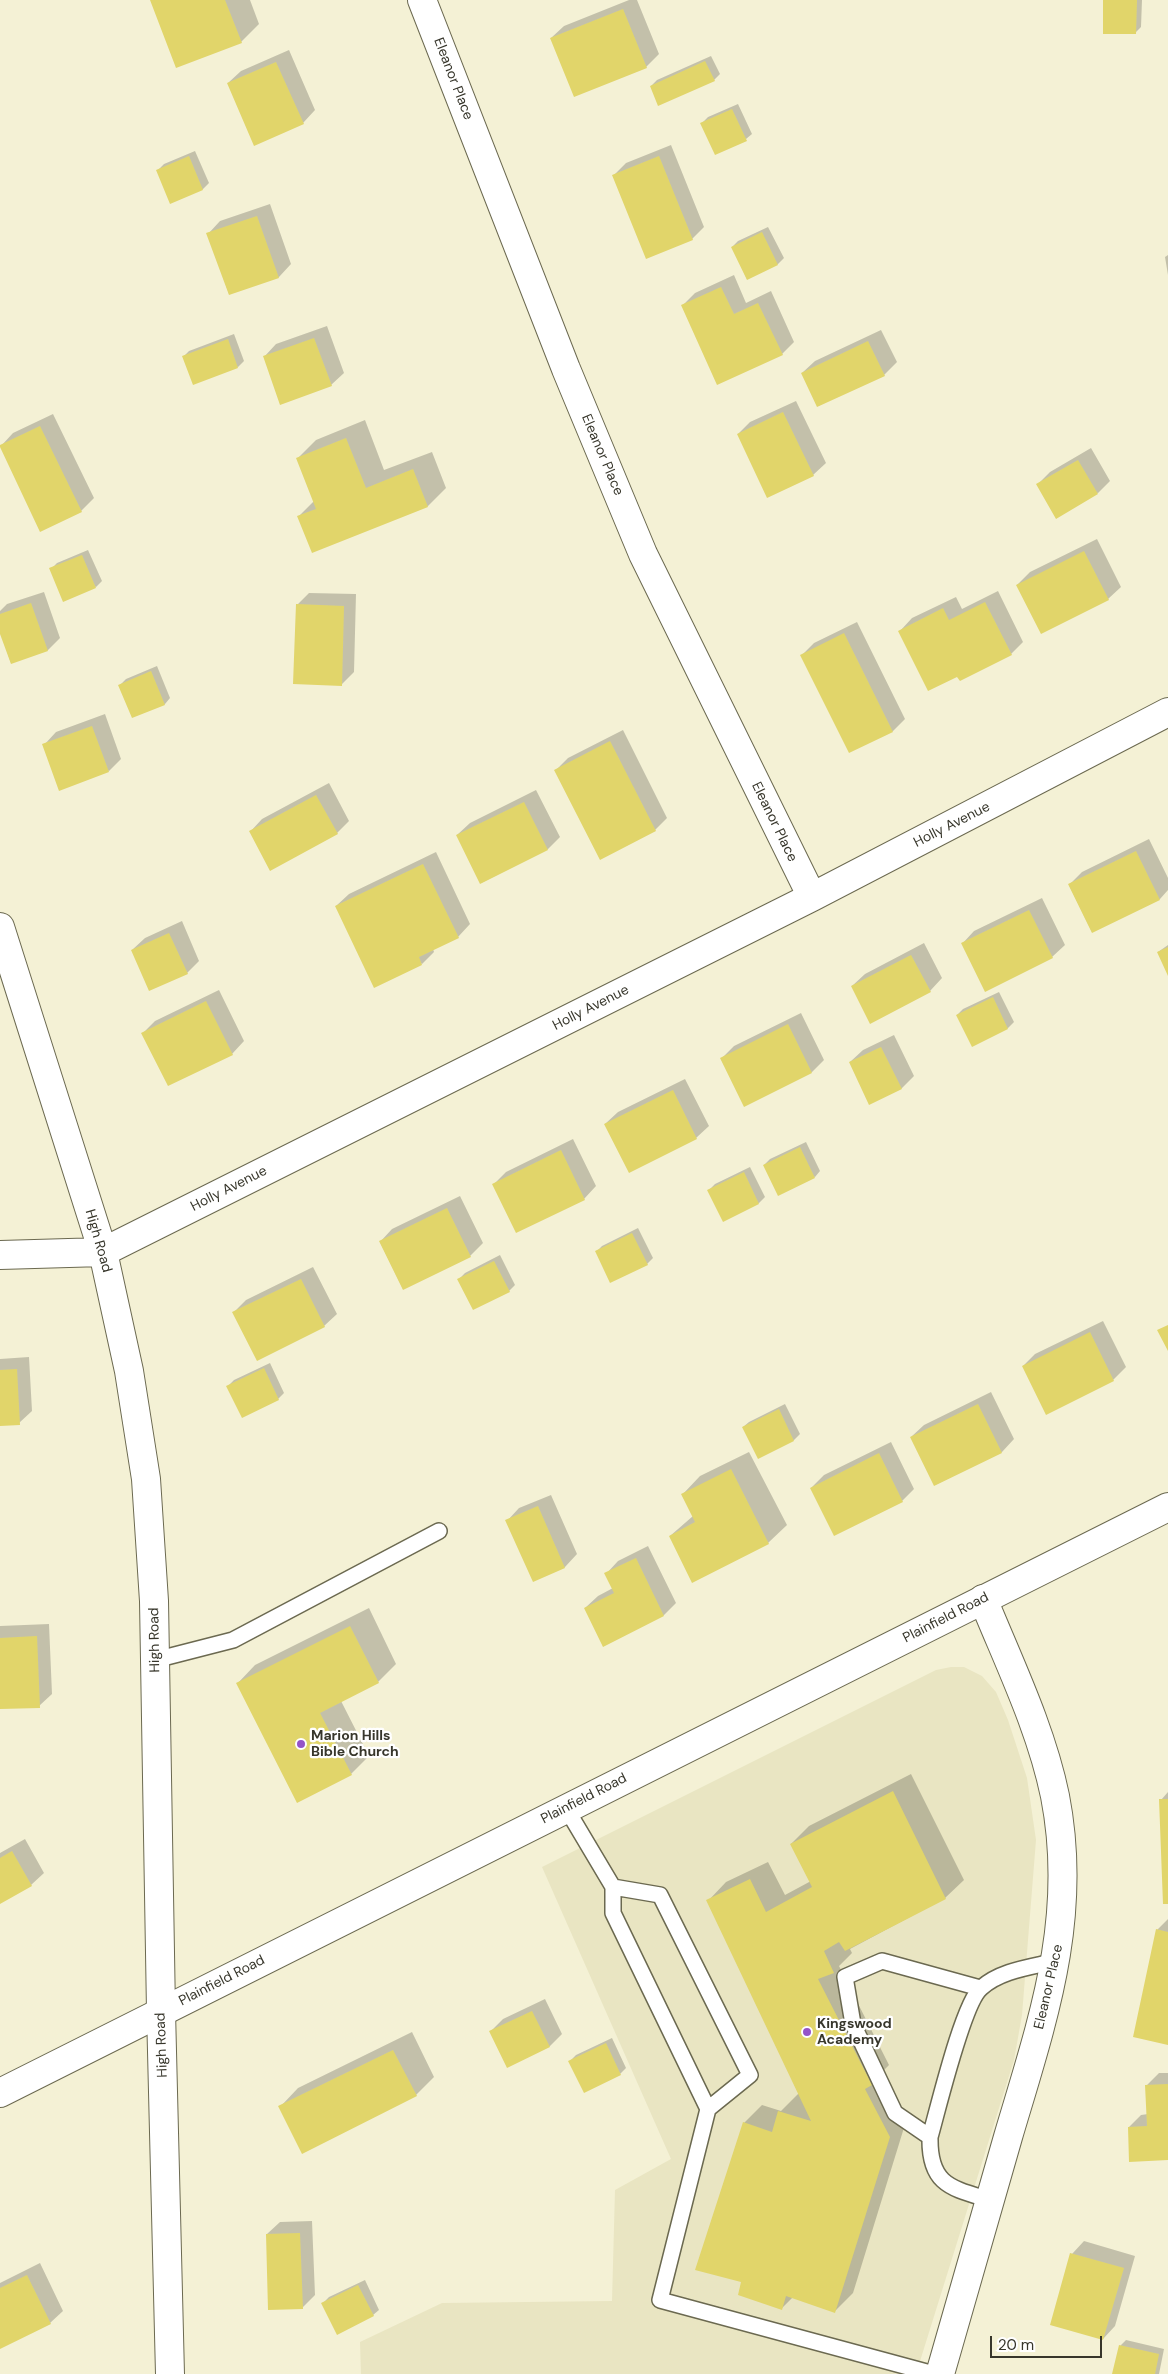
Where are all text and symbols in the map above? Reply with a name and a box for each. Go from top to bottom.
street label: Eleanor Place [430,36,476,122]
street label: Eleanor Place [577,412,627,498]
street label: Eleanor Place [747,779,801,865]
street label: Holly Avenue [911,799,993,851]
street label: Holly Avenue [550,982,632,1034]
street label: Holly Avenue [188,1163,270,1215]
street label: High Road [81,1207,115,1275]
street label: Plainfield Road [900,1589,992,1647]
street label: High Road [146,1607,164,1673]
place label: Marion Hills Bible Church [311,1728,399,1760]
marker: Marion Hills Bible Church [295,1738,307,1750]
street label: Plainfield Road [538,1770,630,1828]
street label: Eleanor Place [1031,1943,1067,2031]
street label: Plainfield Road [176,1952,268,2010]
street label: High Road [152,2012,172,2078]
place label: Kingswood Academy [817,2016,892,2048]
marker: Kingswood Academy [801,2026,813,2038]
scale bar [993,2326,1106,2358]
text: 20 m [998,2335,1034,2355]

